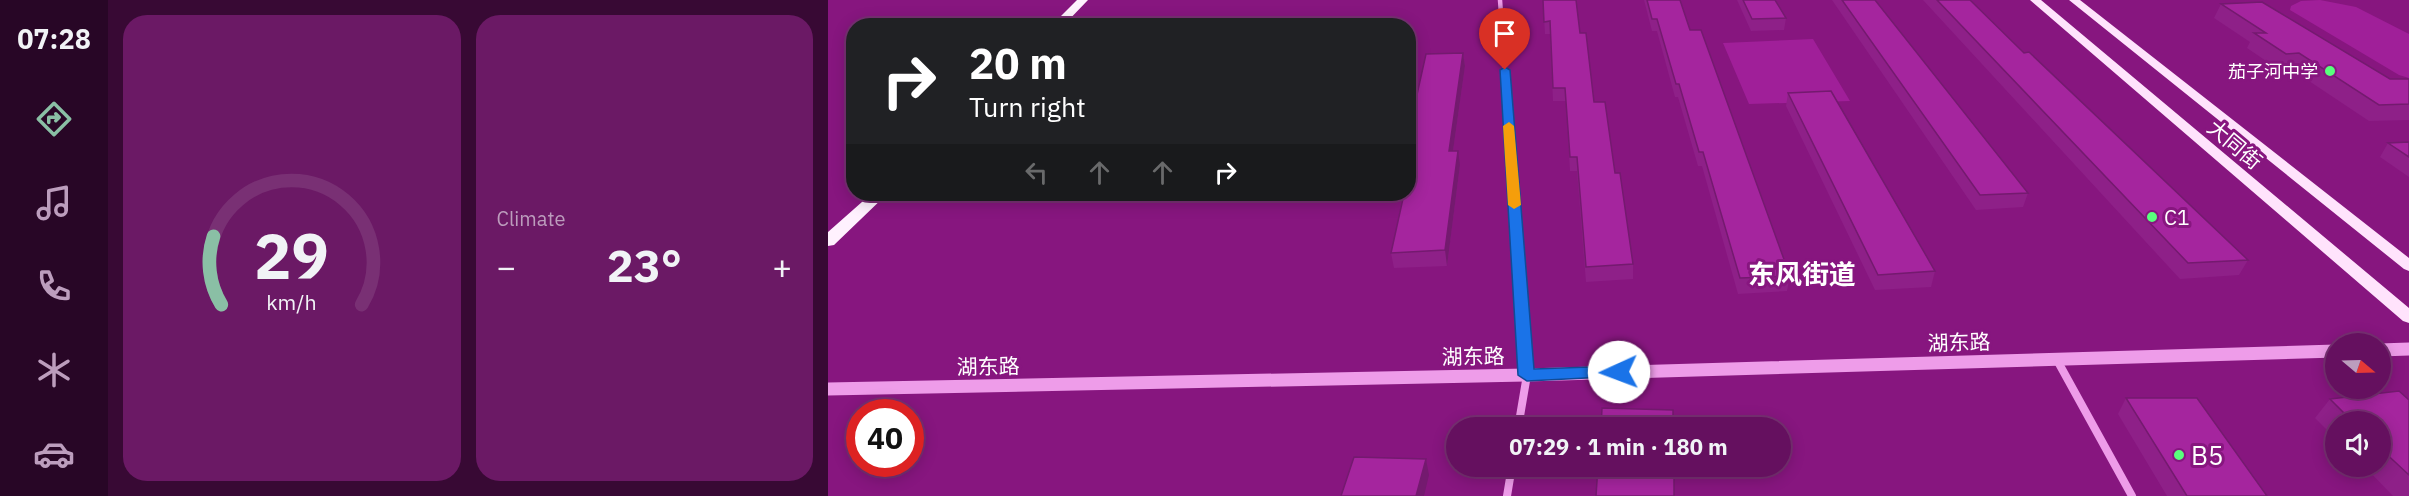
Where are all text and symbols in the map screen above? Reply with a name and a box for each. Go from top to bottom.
pin [1479,8,1530,70]
icon: arrive [1488,17,1521,50]
text: 07:28 [17,21,91,56]
text: 20 m [969,36,1067,91]
icon: right [870,42,948,120]
place label: 茄子河中学 [2228,60,2318,83]
marker: 茄子河中学 [2323,64,2337,78]
text: Turn right [969,89,1086,124]
icon: directions [33,98,75,140]
street label: 大同街 [2202,113,2268,175]
icon: left [1020,156,1053,189]
icon: ahead [1083,156,1116,189]
icon: ahead [1146,156,1179,189]
icon: right [1209,156,1242,189]
icon: music [33,182,75,224]
place label: C1 [2164,203,2190,231]
text: Climate [497,205,565,232]
marker: C1 [2145,210,2159,224]
text: 29 [254,215,329,296]
text: 23° [607,236,682,294]
text: − [497,245,516,288]
text: + [772,245,792,288]
district label: 东风街道 [1748,256,1856,291]
icon: phone [33,265,75,307]
text: km/h [267,288,317,316]
street label: 湖东路 [1927,327,1991,357]
north arrow [2325,333,2391,399]
map controls [2325,333,2391,477]
position arrow [1587,340,1651,404]
street label: 湖东路 [1441,341,1505,371]
icon: climate [33,349,75,391]
street label: 湖东路 [956,351,1020,381]
speed limit sign: 40 [846,399,924,477]
button: sound [2325,411,2391,477]
text: 07:29 · 1 min · 180 m [1509,432,1728,461]
icon: car [33,433,75,475]
place label: B5 [2191,438,2224,472]
marker: B5 [2172,448,2186,462]

